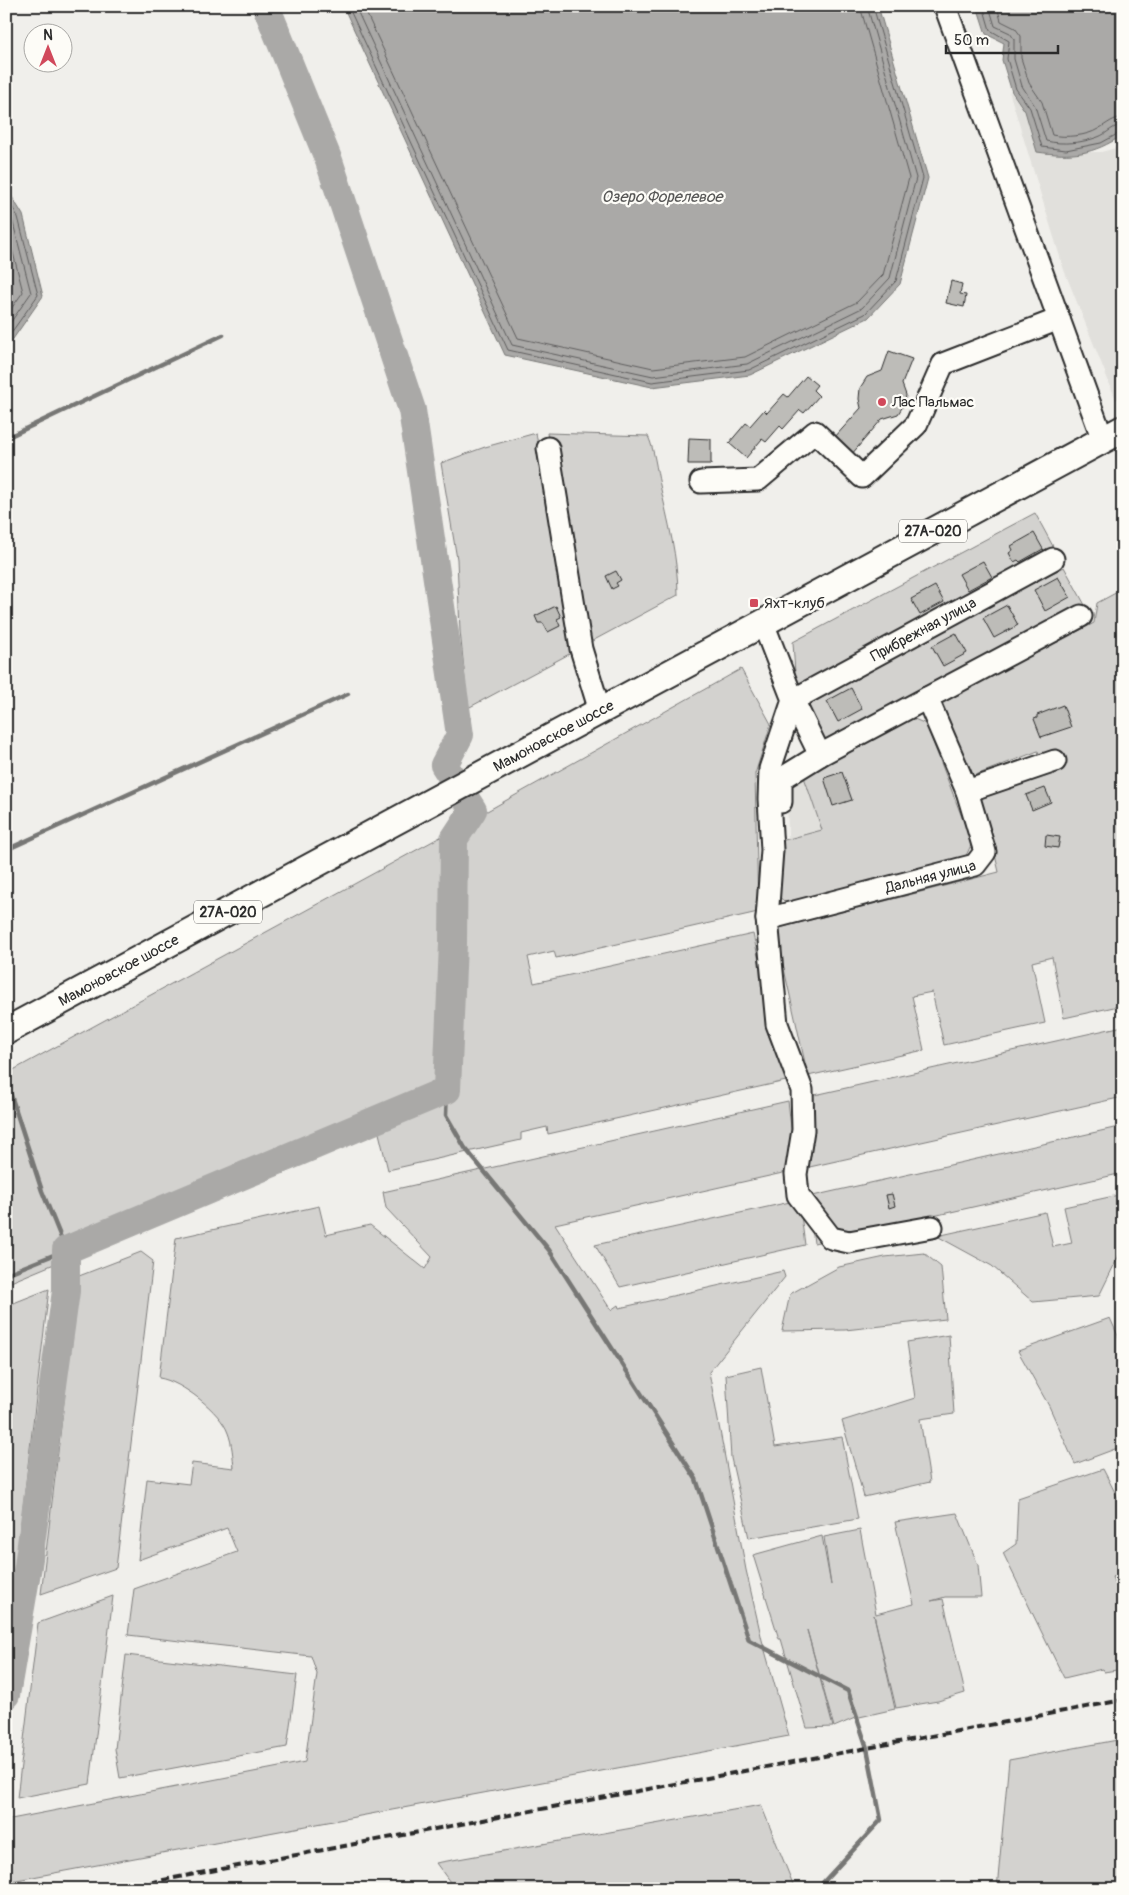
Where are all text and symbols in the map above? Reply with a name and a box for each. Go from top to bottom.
north arrow [22,22,72,72]
scale bar [946,22,1059,54]
text: N [43,27,53,44]
text: 50 m [954,31,989,50]
water label: Озеро Форелевое [602,187,724,207]
place label: Лас Пальмас [891,393,974,412]
marker: Лас Пальмас [876,396,888,408]
road number: 27А-020 [899,520,967,542]
street label: Прибрежная улица [867,593,980,666]
place label: Яхт-клуб [764,594,825,613]
marker: Яхт-клуб [748,597,760,609]
street label: Мамоновское шоссе [490,696,618,777]
street label: Дальняя улица [882,856,978,898]
road number: 27А-020 [194,900,262,924]
street label: Мамоновское шоссе [55,930,183,1011]

